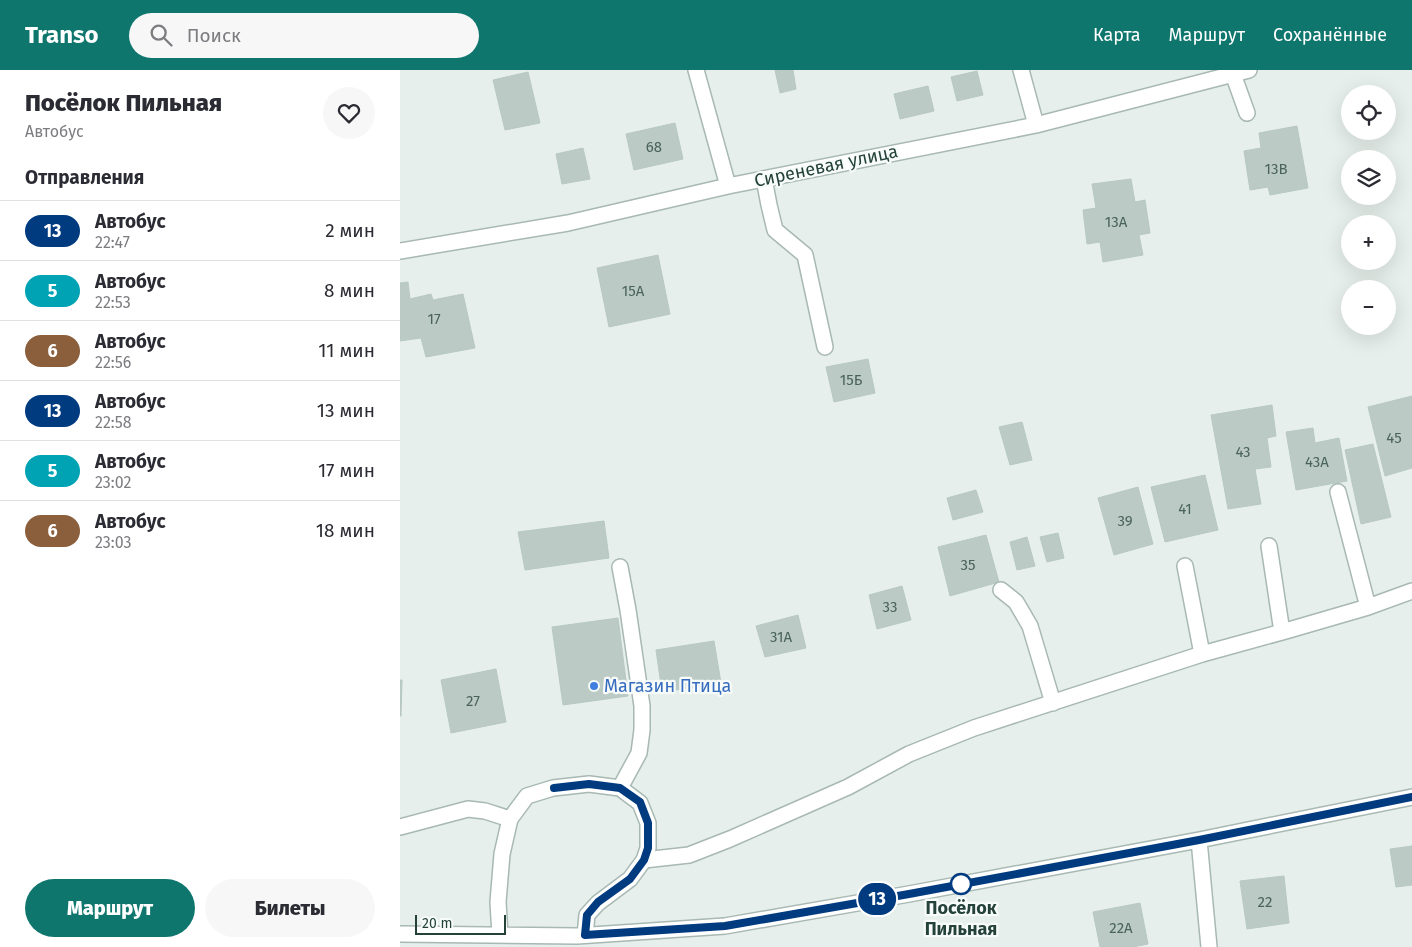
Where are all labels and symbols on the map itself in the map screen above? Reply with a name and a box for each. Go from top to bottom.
house number: 68 [646,138,662,156]
street label: Сиреневая улица [752,140,900,192]
house number: 13В [1264,160,1288,178]
house number: 13А [1105,213,1128,231]
house number: 15А [622,282,645,300]
house number: 17 [427,310,441,328]
house number: 15Б [840,371,863,389]
house number: 45 [1386,429,1402,447]
house number: 43 [1235,443,1251,461]
house number: 43А [1305,453,1329,471]
house number: 41 [1178,500,1192,518]
house number: 39 [1117,512,1133,530]
house number: 35 [960,556,976,574]
house number: 33 [883,598,897,616]
house number: 31А [770,628,793,646]
place label: Магазин Птица [604,675,731,697]
marker: Магазин Птица [588,680,600,692]
house number: 27 [466,692,480,710]
marker: Посёлок Пильная [950,873,972,895]
line badge: 13 [854,883,900,915]
house number: 22 [1258,893,1272,911]
place label: Посёлок Пильная [925,897,997,940]
scale bar [415,912,506,935]
house number: 22А [1109,919,1133,937]

